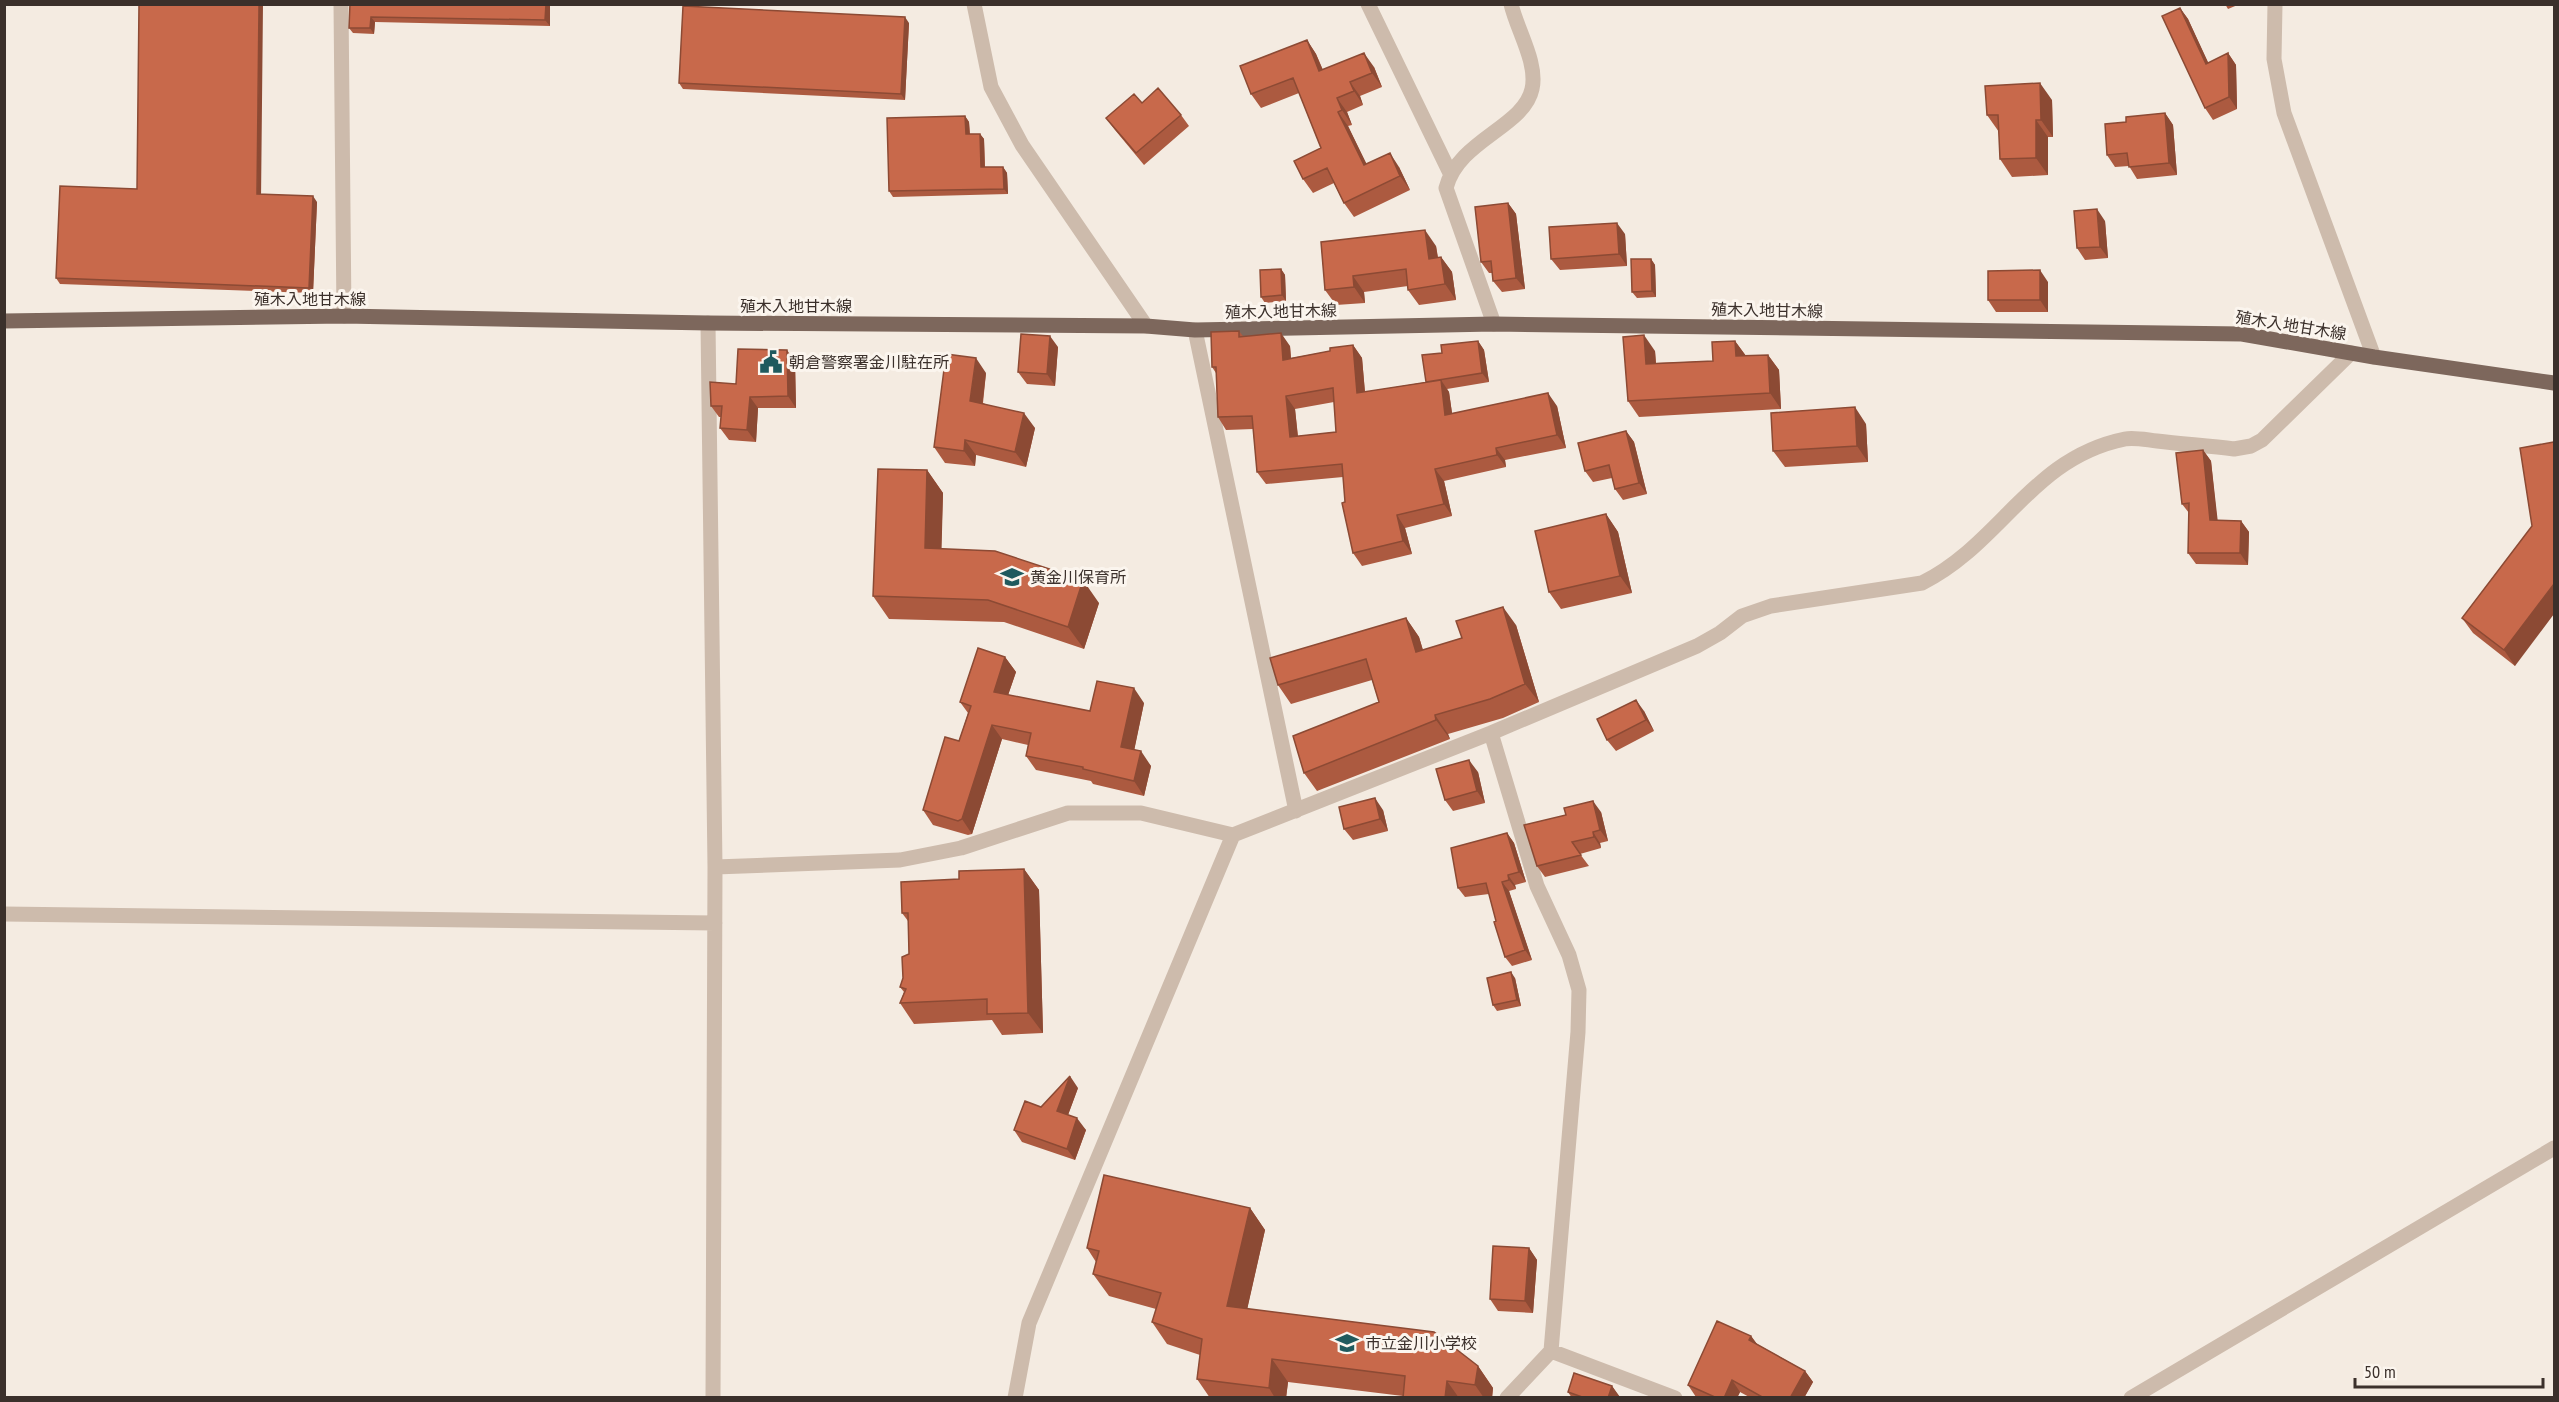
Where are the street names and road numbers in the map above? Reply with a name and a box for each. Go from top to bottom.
street label: 殖木入地甘木線 [254,289,366,309]
street label: 殖木入地甘木線 [740,296,852,316]
street label: 殖木入地甘木線 [1711,299,1823,321]
street label: 殖木入地甘木線 [1225,300,1337,322]
street label: 殖木入地甘木線 [2234,306,2348,344]

